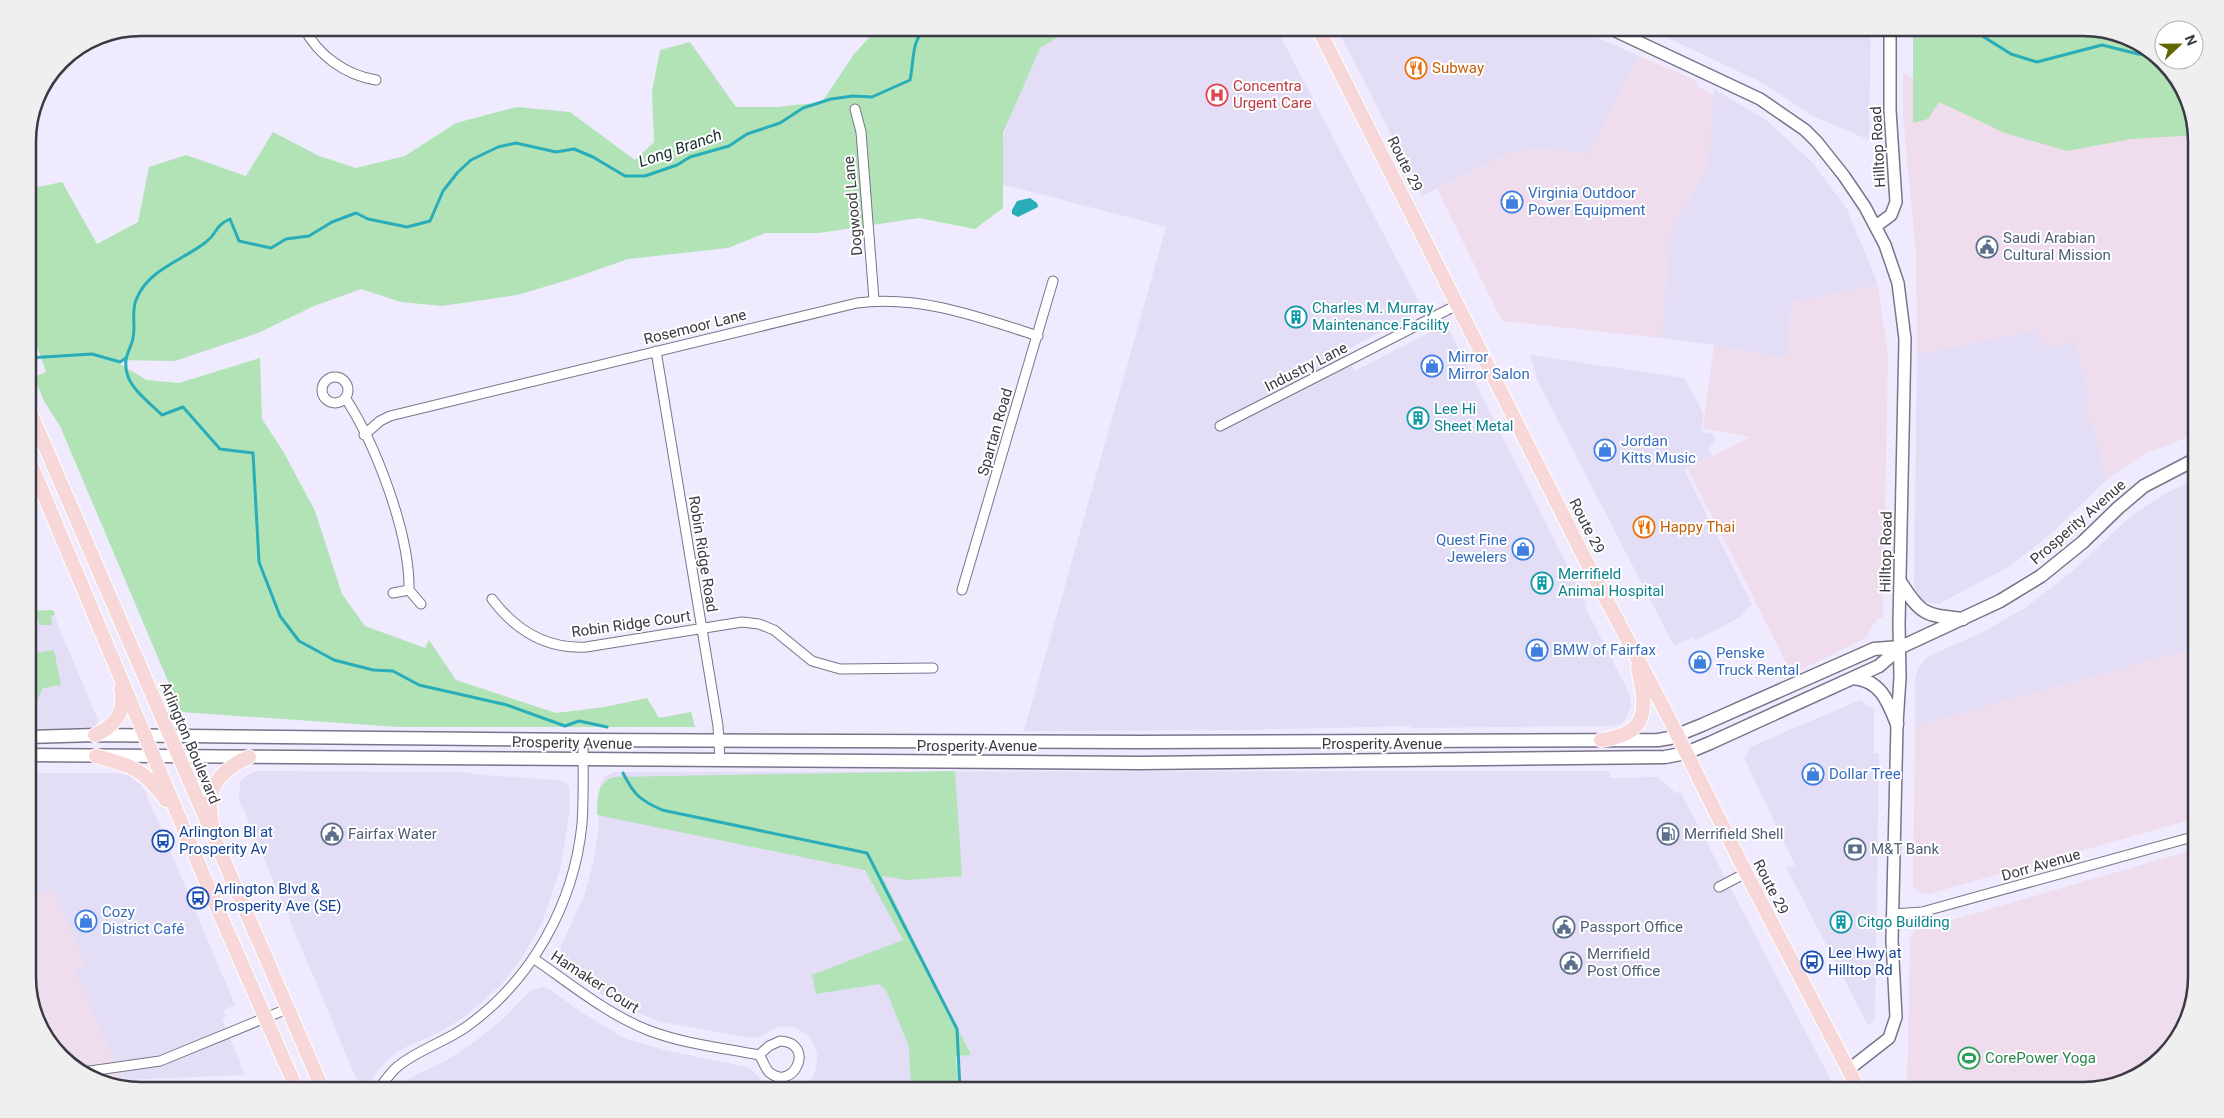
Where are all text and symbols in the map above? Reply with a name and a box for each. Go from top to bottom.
north arrow [2154,20,2204,70]
text: N [2182,33,2200,48]
restaurant icon: Subway [1404,56,1428,80]
place label: Subway [1432,59,1484,77]
place label: Concentra Urgent Care [1233,77,1312,112]
hospital icon: Concentra Urgent Care [1205,83,1229,107]
street label: Hilltop Road [1867,106,1889,188]
water label: Long Branch [636,125,724,171]
street label: Route 29 [1383,133,1427,195]
street label: Dogwood Lane [840,155,866,257]
place label: Virginia Outdoor Power Equipment [1528,184,1646,219]
shop icon: Virginia Outdoor Power Equipment [1500,190,1524,214]
place label: Saudi Arabian Cultural Mission [2003,229,2111,264]
public building icon: Saudi Arabian Cultural Mission [1975,235,1999,259]
place label: Charles M. Murray Maintenance Facility [1312,299,1449,334]
building icon: Charles M. Murray Maintenance Facility [1284,305,1308,329]
street label: Rosemoor Lane [642,306,748,348]
street label: Industry Lane [1262,338,1350,396]
place label: Mirror Mirror Salon [1448,348,1530,383]
shop icon: Mirror Mirror Salon [1420,354,1444,378]
street label: Spartan Road [974,386,1016,478]
place label: Lee Hi Sheet Metal [1434,400,1513,435]
building icon: Lee Hi Sheet Metal [1406,406,1430,430]
place label: Jordan Kitts Music [1621,432,1696,467]
shop icon: Jordan Kitts Music [1593,438,1617,462]
street label: Prosperity Avenue [2027,476,2129,568]
street label: Robin Ridge Road [685,494,721,614]
street label: Route 29 [1565,495,1609,557]
street label: Hilltop Road [1876,511,1896,593]
restaurant icon: Happy Thai [1632,515,1656,539]
place label: Happy Thai [1660,518,1735,536]
place label: Quest Fine Jewelers [1436,531,1507,566]
shop icon: Quest Fine Jewelers [1511,537,1535,561]
place label: Merrifield Animal Hospital [1558,565,1664,600]
building icon: Merrifield Animal Hospital [1530,571,1554,595]
street label: Robin Ridge Court [570,607,692,641]
shop icon: BMW of Fairfax [1525,638,1549,662]
place label: BMW of Fairfax [1553,641,1656,659]
place label: Penske Truck Rental [1716,644,1799,679]
shop icon: Penske Truck Rental [1688,650,1712,674]
street label: Arlington Boulevard [156,679,224,807]
street label: Prosperity Avenue [512,733,632,753]
street label: Prosperity Avenue [1322,735,1442,753]
street label: Prosperity Avenue [917,737,1037,755]
shop icon: Dollar Tree [1801,762,1825,786]
place label: Dollar Tree [1829,765,1901,783]
public building icon: Fairfax Water [320,822,344,846]
fuel station icon: Merrifield Shell [1656,822,1680,846]
place label: Arlington Bl at Prosperity Av [179,823,273,858]
place label: Fairfax Water [348,825,437,843]
place label: Merrifield Shell [1684,825,1783,843]
bus stop icon: Arlington Bl at Prosperity Av [151,829,175,853]
bank icon: M&T Bank [1843,837,1867,861]
place label: M&T Bank [1871,840,1940,858]
street label: Dorr Avenue [1999,845,2083,885]
street label: Route 29 [1749,856,1793,918]
place label: Arlington Blvd & Prosperity Ave (SE) [214,880,342,915]
bus stop icon: Arlington Blvd & Prosperity Ave (SE) [186,886,210,910]
place label: Cozy District Café [102,903,184,938]
shop icon: Cozy District Café [74,909,98,933]
building icon: Citgo Building [1829,910,1853,934]
place label: Citgo Building [1857,913,1950,931]
public building icon: Passport Office [1552,915,1576,939]
place label: Passport Office [1580,918,1683,936]
place label: Lee Hwy at Hilltop Rd [1828,944,1902,979]
place label: Merrifield Post Office [1587,945,1660,980]
street label: Hamaker Court [548,947,642,1017]
bus stop icon: Lee Hwy at Hilltop Rd [1800,950,1824,974]
public building icon: Merrifield Post Office [1559,951,1583,975]
sports icon: CorePower Yoga [1957,1046,1981,1070]
place label: CorePower Yoga [1985,1049,2096,1067]

